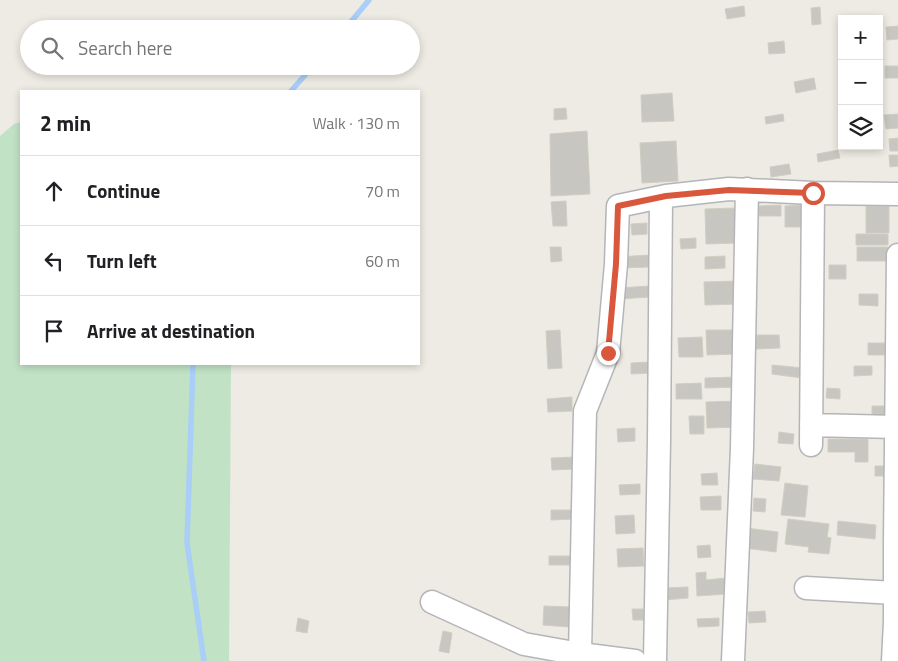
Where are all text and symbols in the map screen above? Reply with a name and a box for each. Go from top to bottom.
map controls [838,15,883,150]
button: + [838,15,883,60]
search box [20,20,420,75]
text: Search here [78,33,172,62]
icon: search [38,34,66,62]
button: − [838,60,883,105]
button: layers [838,105,883,150]
text: 2 min [40,107,91,139]
text: Walk · 130 m [312,111,400,135]
text: Continue [87,176,160,205]
icon: ahead [40,177,68,205]
text: 70 m [365,179,400,203]
route start [802,182,825,205]
text: Turn left [87,246,157,275]
icon: left [40,247,68,275]
text: 60 m [365,249,400,273]
text: Arrive at destination [87,316,255,345]
icon: arrive [40,317,68,345]
route end [597,342,620,365]

